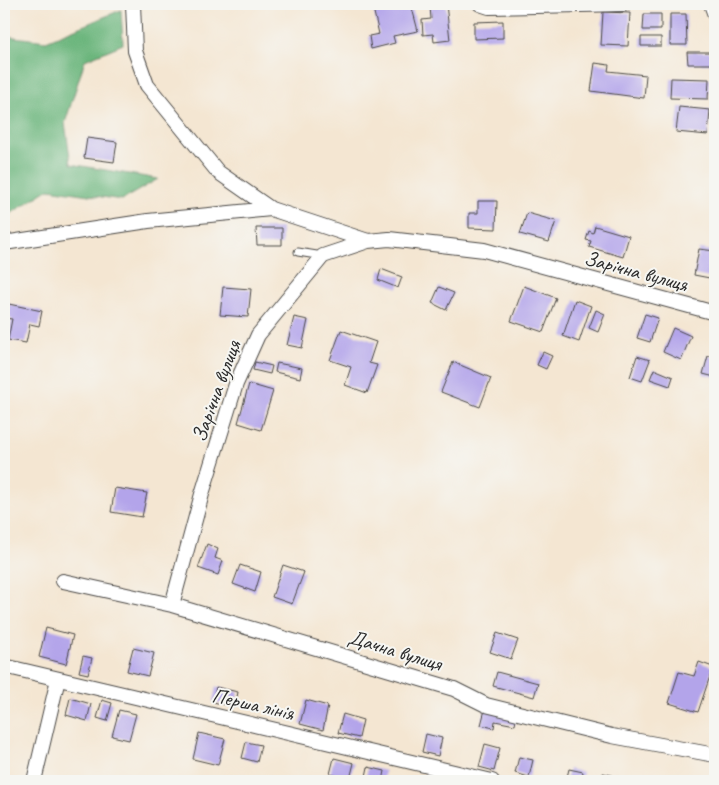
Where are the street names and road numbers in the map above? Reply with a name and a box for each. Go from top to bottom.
street label: Зарічна вулиця [581,245,692,298]
street label: Зарічна вулиця [186,335,247,445]
street label: Дачна вулиця [345,624,446,677]
street label: Перша лінія [210,682,298,726]

